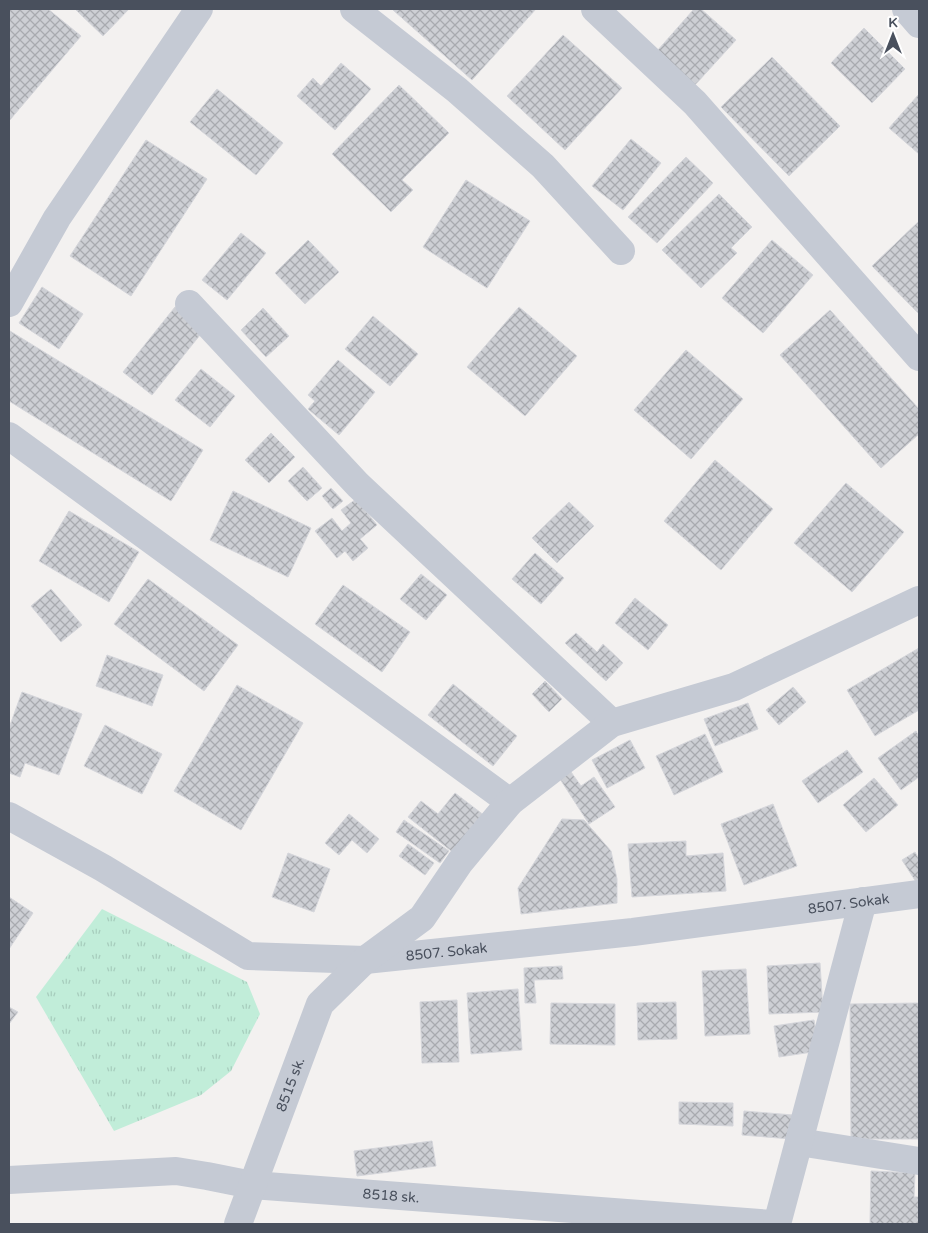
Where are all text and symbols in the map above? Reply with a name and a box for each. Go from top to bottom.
north arrow [868,10,918,60]
text: K [888,14,898,31]
street label: 8507. Sokak [807,890,891,918]
street label: 8507. Sokak [405,939,488,965]
street label: 8515 sk. [273,1055,308,1114]
street label: 8518 sk. [362,1185,420,1207]

